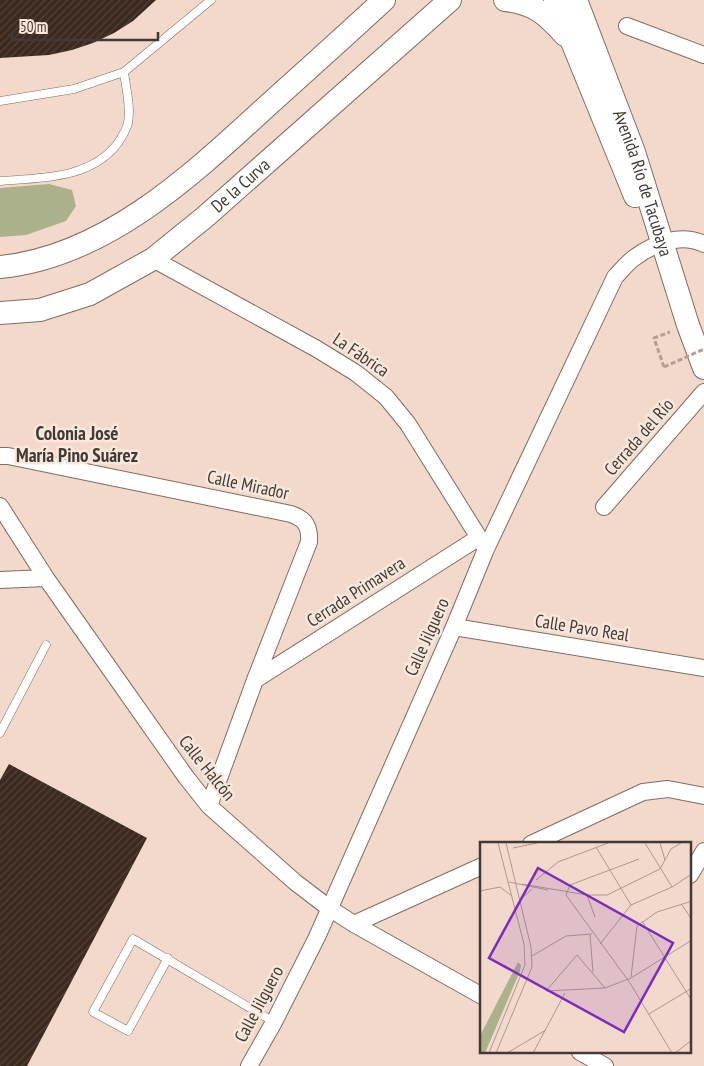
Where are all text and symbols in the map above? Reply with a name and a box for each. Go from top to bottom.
scale bar [12,10,159,42]
text: 50 m [20,17,46,36]
street label: Avenida Río de Tacubaya [608,107,678,259]
street label: De la Curva [206,153,274,217]
street label: La Fábrica [329,327,394,382]
street label: Cerrada del Río [599,393,678,480]
district label: Colonia José María Pino Suárez [16,421,138,467]
street label: Calle Mirador [205,465,291,504]
street label: Cerrada Primavera [302,551,409,632]
street label: Calle Jilguero [399,594,454,679]
street label: Calle Pavo Real [533,609,632,646]
street label: Calle Halcón [174,730,241,805]
inset map [480,842,692,1054]
street label: Calle Jilguero [229,962,288,1046]

